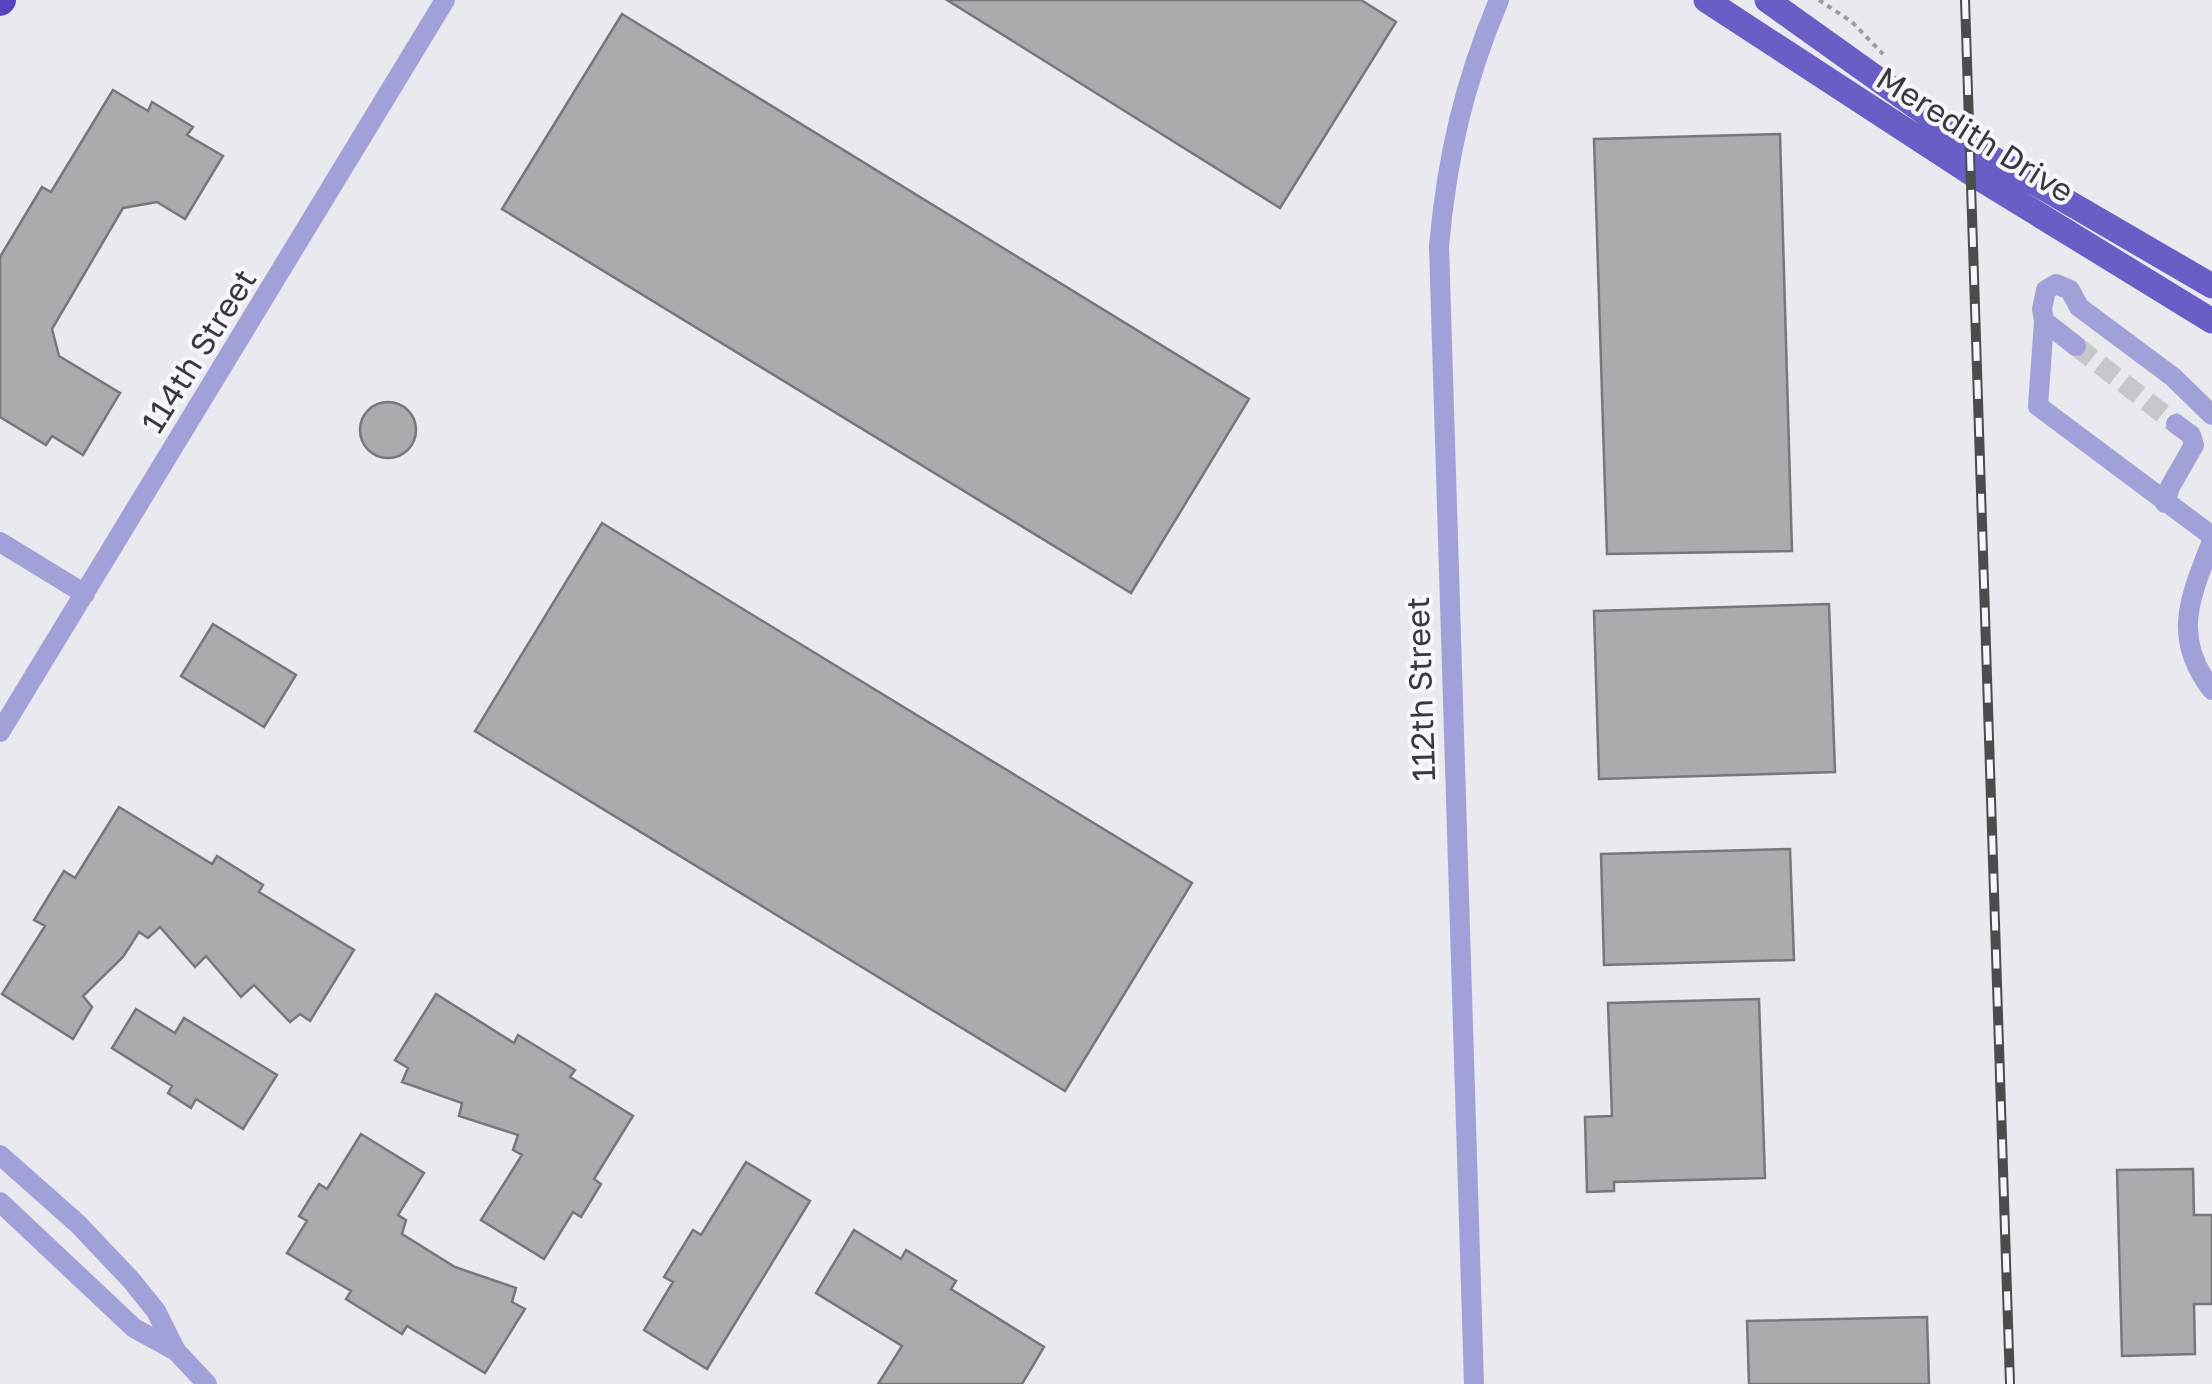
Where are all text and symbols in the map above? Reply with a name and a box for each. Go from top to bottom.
street label: Meredith Drive [1870,58,2081,210]
street label: 114th Street [133,262,263,439]
street label: 112th Street [1398,596,1442,782]

